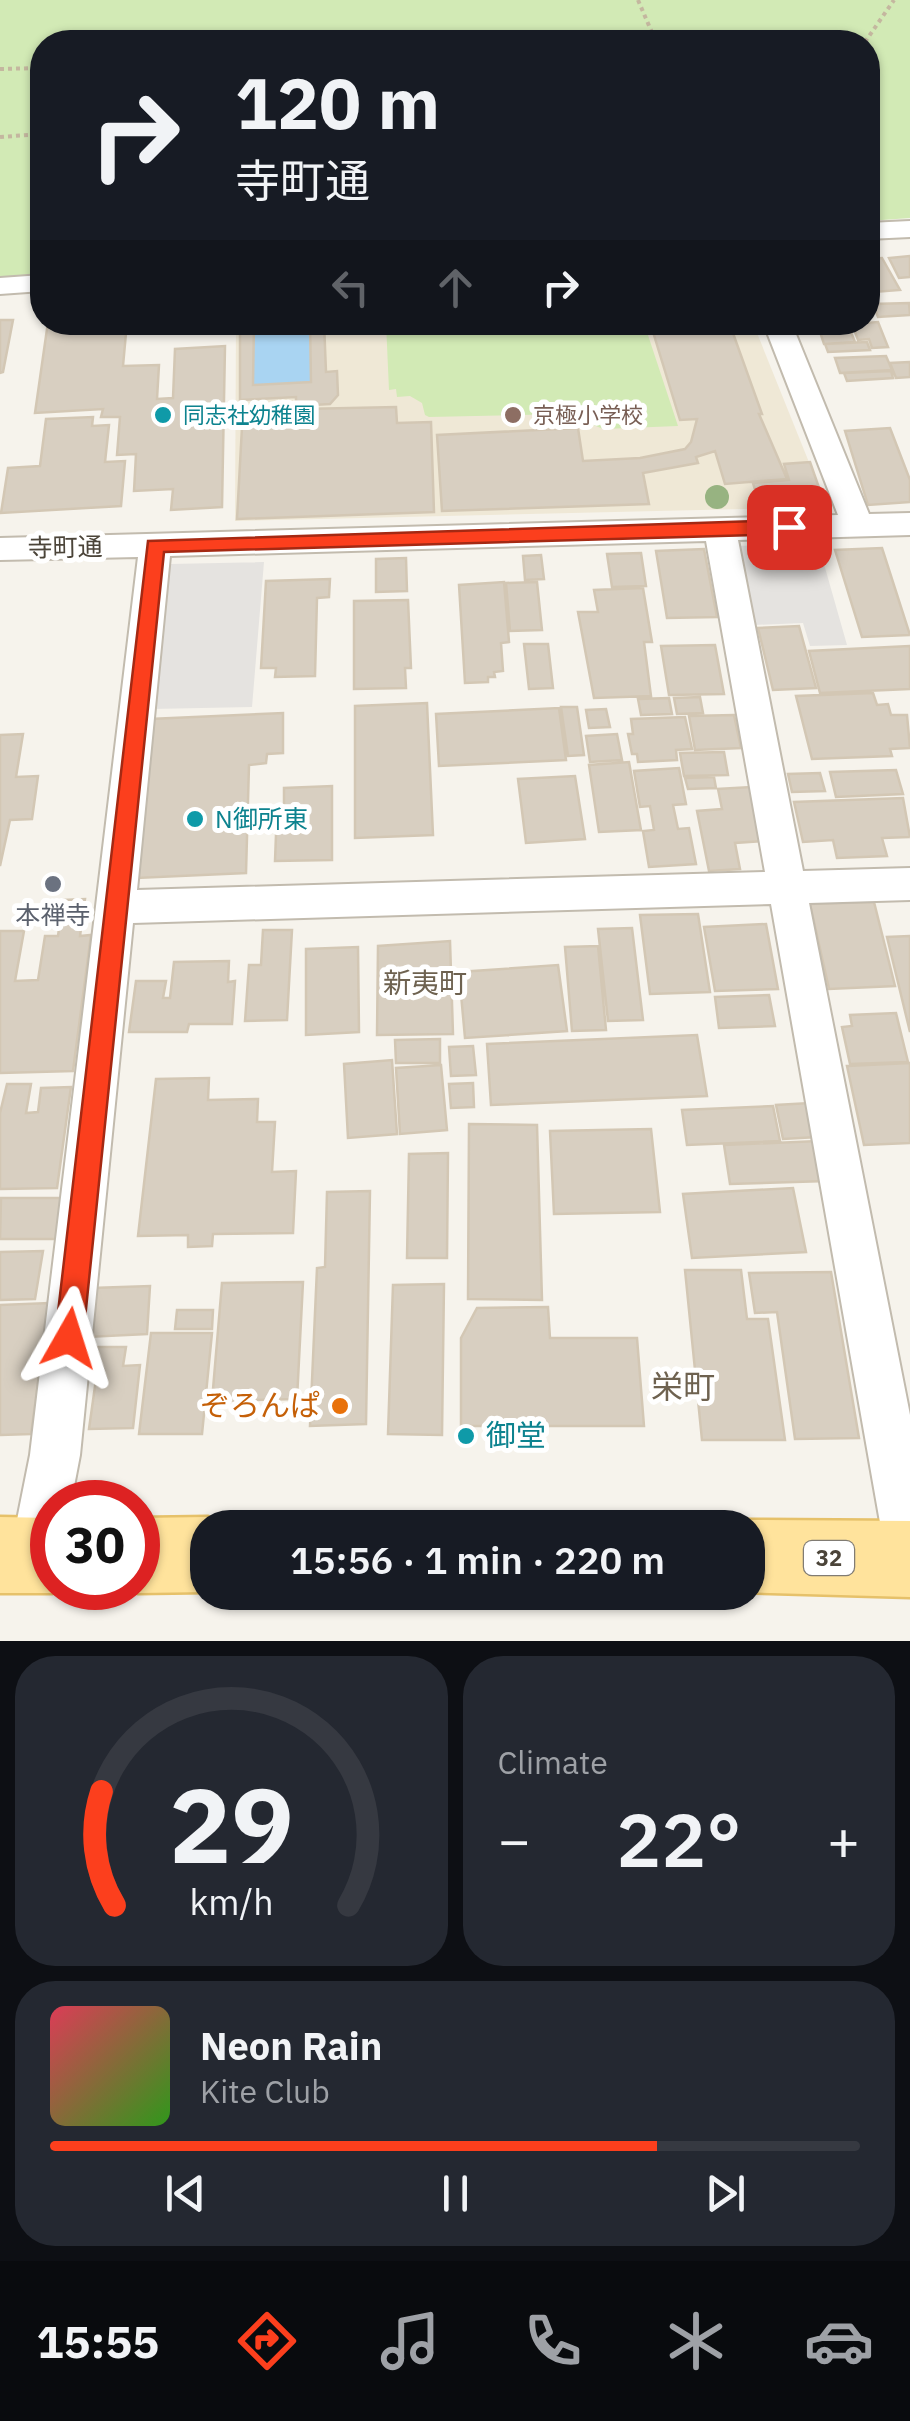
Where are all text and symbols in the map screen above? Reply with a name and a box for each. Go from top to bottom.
text: 120 m [235,57,440,148]
icon: right [70,70,200,200]
text: 寺町通 [235,151,370,209]
icon: left [323,260,378,315]
icon: ahead [428,260,483,315]
icon: right [533,260,588,315]
place label: 同志社幼稚園 [183,400,315,429]
place label: 京極小学校 [533,400,643,429]
marker: 同志社幼稚園 [152,404,174,426]
marker: 京極小学校 [502,404,524,426]
pin [747,485,832,570]
icon: arrive [762,500,817,555]
street label: 寺町通 [27,529,103,564]
place label: N御所東 [215,802,308,835]
marker: N御所東 [184,808,206,830]
marker: 本禅寺 [42,873,64,895]
place label: 本禅寺 [15,898,91,931]
district label: 新夷町 [383,964,467,1001]
position arrow [17,1286,121,1390]
district label: 栄町 [651,1365,715,1407]
place label: ぞろんぱ [200,1385,320,1424]
marker: ぞろんぱ [329,1395,351,1417]
place label: 御堂 [486,1415,546,1454]
marker: 御堂 [455,1425,477,1447]
speed limit sign: 30 [30,1480,160,1610]
text: 15:56 · 1 min · 220 m [290,1535,665,1584]
road number: 32 [804,1541,854,1575]
text: Climate [498,1741,608,1783]
text: 29 [169,1756,294,1892]
text: 22° [616,1790,741,1888]
text: − [498,1804,531,1875]
text: + [827,1804,860,1875]
text: km/h [189,1878,273,1925]
text: Neon Rain [200,2021,382,2070]
text: Kite Club [200,2070,330,2112]
icon: previous [158,2166,213,2221]
icon: pause [428,2166,483,2221]
icon: next [698,2166,753,2221]
icon: directions [232,2306,302,2376]
icon: music [375,2306,445,2376]
icon: phone [518,2306,588,2376]
icon: climate [661,2306,731,2376]
icon: car [804,2306,874,2376]
text: 15:55 [36,2312,159,2370]

